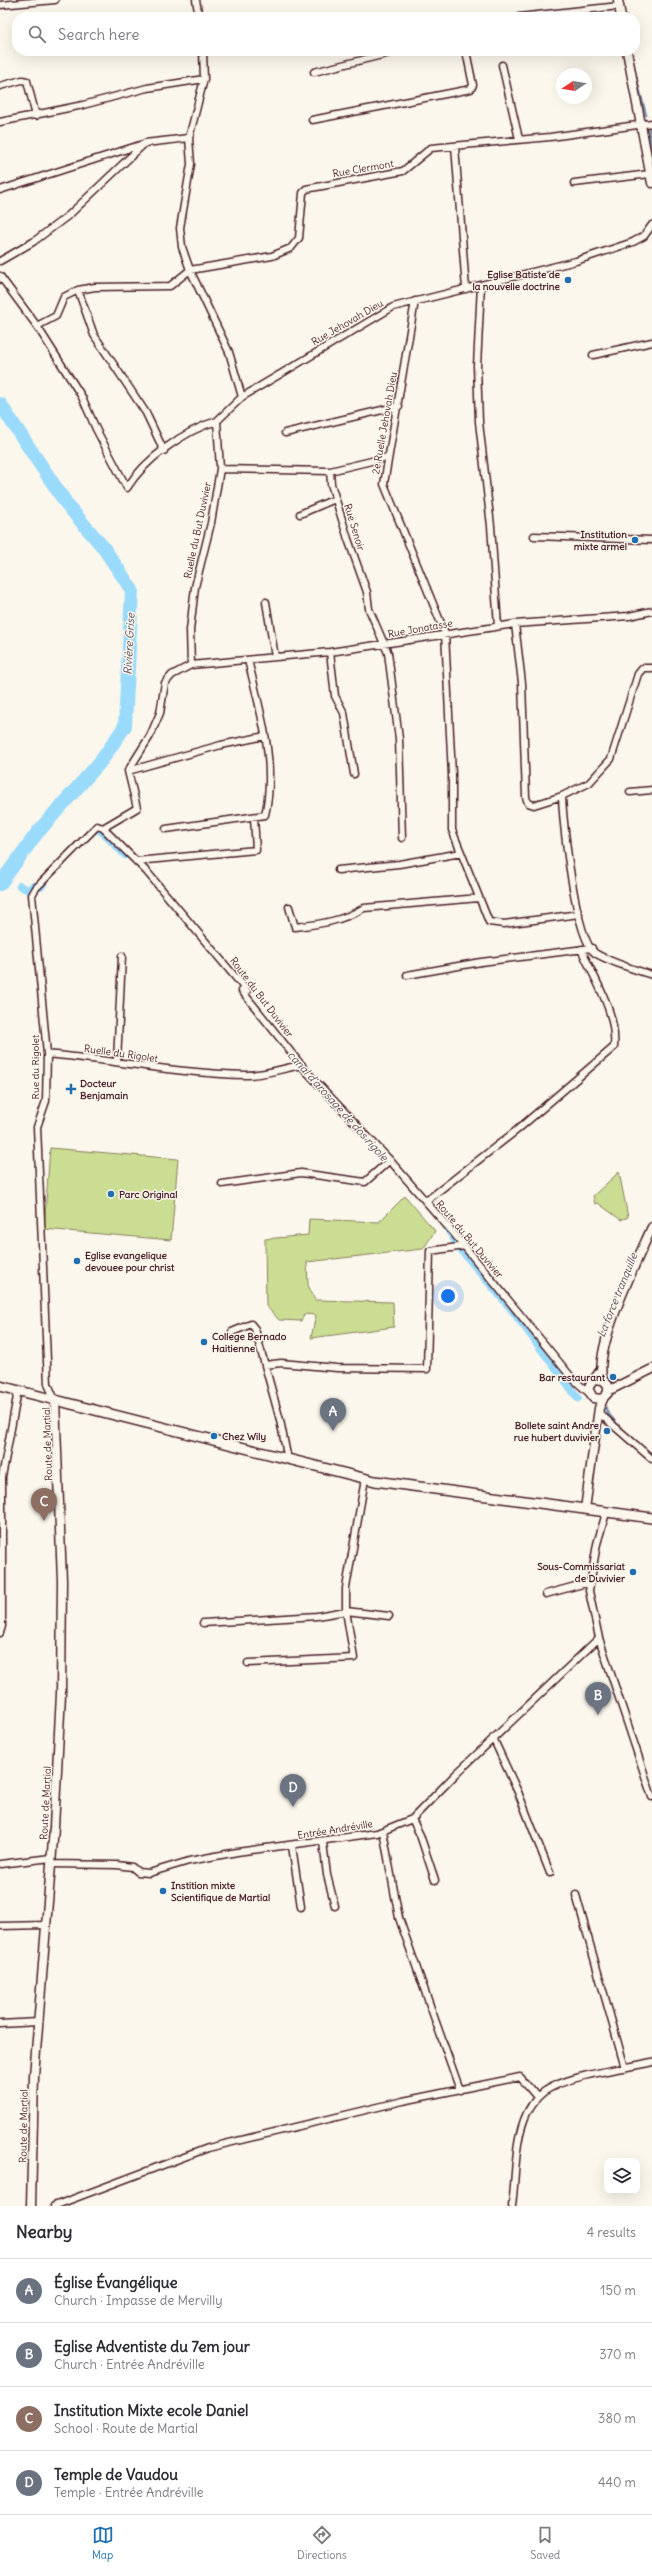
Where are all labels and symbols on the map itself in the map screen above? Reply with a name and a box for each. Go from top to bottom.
north arrow [556,68,592,104]
street label: Rue Clermont [332,157,395,180]
place label: Eglise Batiste de la nouvelle doctrine [472,268,561,293]
marker: Eglise Batiste de la nouvelle doctrine [563,275,573,285]
street label: Rue Jehovah Dieu [309,296,386,348]
street label: 2e Ruelle Jehovah Dieu [369,371,400,475]
street label: Ruelle du But Duvivier [181,481,214,580]
street label: Rue Senoir [341,502,368,552]
place label: Institution mixte armel [574,528,627,553]
marker: Institution mixte armel [630,535,640,545]
water label: Rivière Grise [120,612,138,675]
street label: Rue Jonatasse [387,616,454,641]
street label: Route du But Duvivier [227,954,296,1040]
street label: Rue du Rigolet [29,1034,42,1099]
street label: Ruelle du Rigolet [83,1042,159,1065]
water label: canal d'arosage de dos rigole [285,1048,392,1165]
place label: Docteur Benjamain [80,1077,128,1102]
marker: Docteur Benjamain [65,1083,77,1095]
place label: Parc Original [119,1188,178,1201]
marker: Parc Original [106,1189,116,1199]
street label: Route du But Duvivier [433,1198,506,1281]
place label: Eglise evangelique devouee pour christ [85,1249,175,1274]
water label: La force tranquille [594,1250,641,1339]
marker: Eglise evangelique devouee pour christ [72,1256,82,1266]
your location [438,1286,458,1306]
place label: College Bernado Haitienne [212,1330,287,1355]
marker: College Bernado Haitienne [199,1337,209,1347]
place label: Bar restaurant [539,1371,606,1384]
marker: Bar restaurant [608,1372,618,1382]
pin: A [320,1398,346,1431]
street label: Route de Martial [40,1407,55,1481]
place label: Bollete saint Andre rue hubert duvivier [514,1419,600,1444]
marker: Bollete saint Andre rue hubert duvivier [602,1426,612,1436]
place label: Chez Wily [222,1430,266,1443]
marker: Chez Wily [209,1431,219,1441]
pin: C [31,1488,57,1521]
place label: Sous-Commissariat de Duvivier [537,1560,626,1585]
marker: Sous-Commissariat de Duvivier [628,1567,638,1577]
pin: B [585,1682,611,1715]
street label: Route de Martial [37,1766,54,1840]
pin: D [280,1774,306,1807]
street label: Entrée Andréville [296,1817,374,1842]
place label: Instition mixte Scientifique de Martial [171,1879,270,1904]
marker: Instition mixte Scientifique de Martial [158,1886,168,1896]
street label: Route de Martial [16,2089,31,2163]

